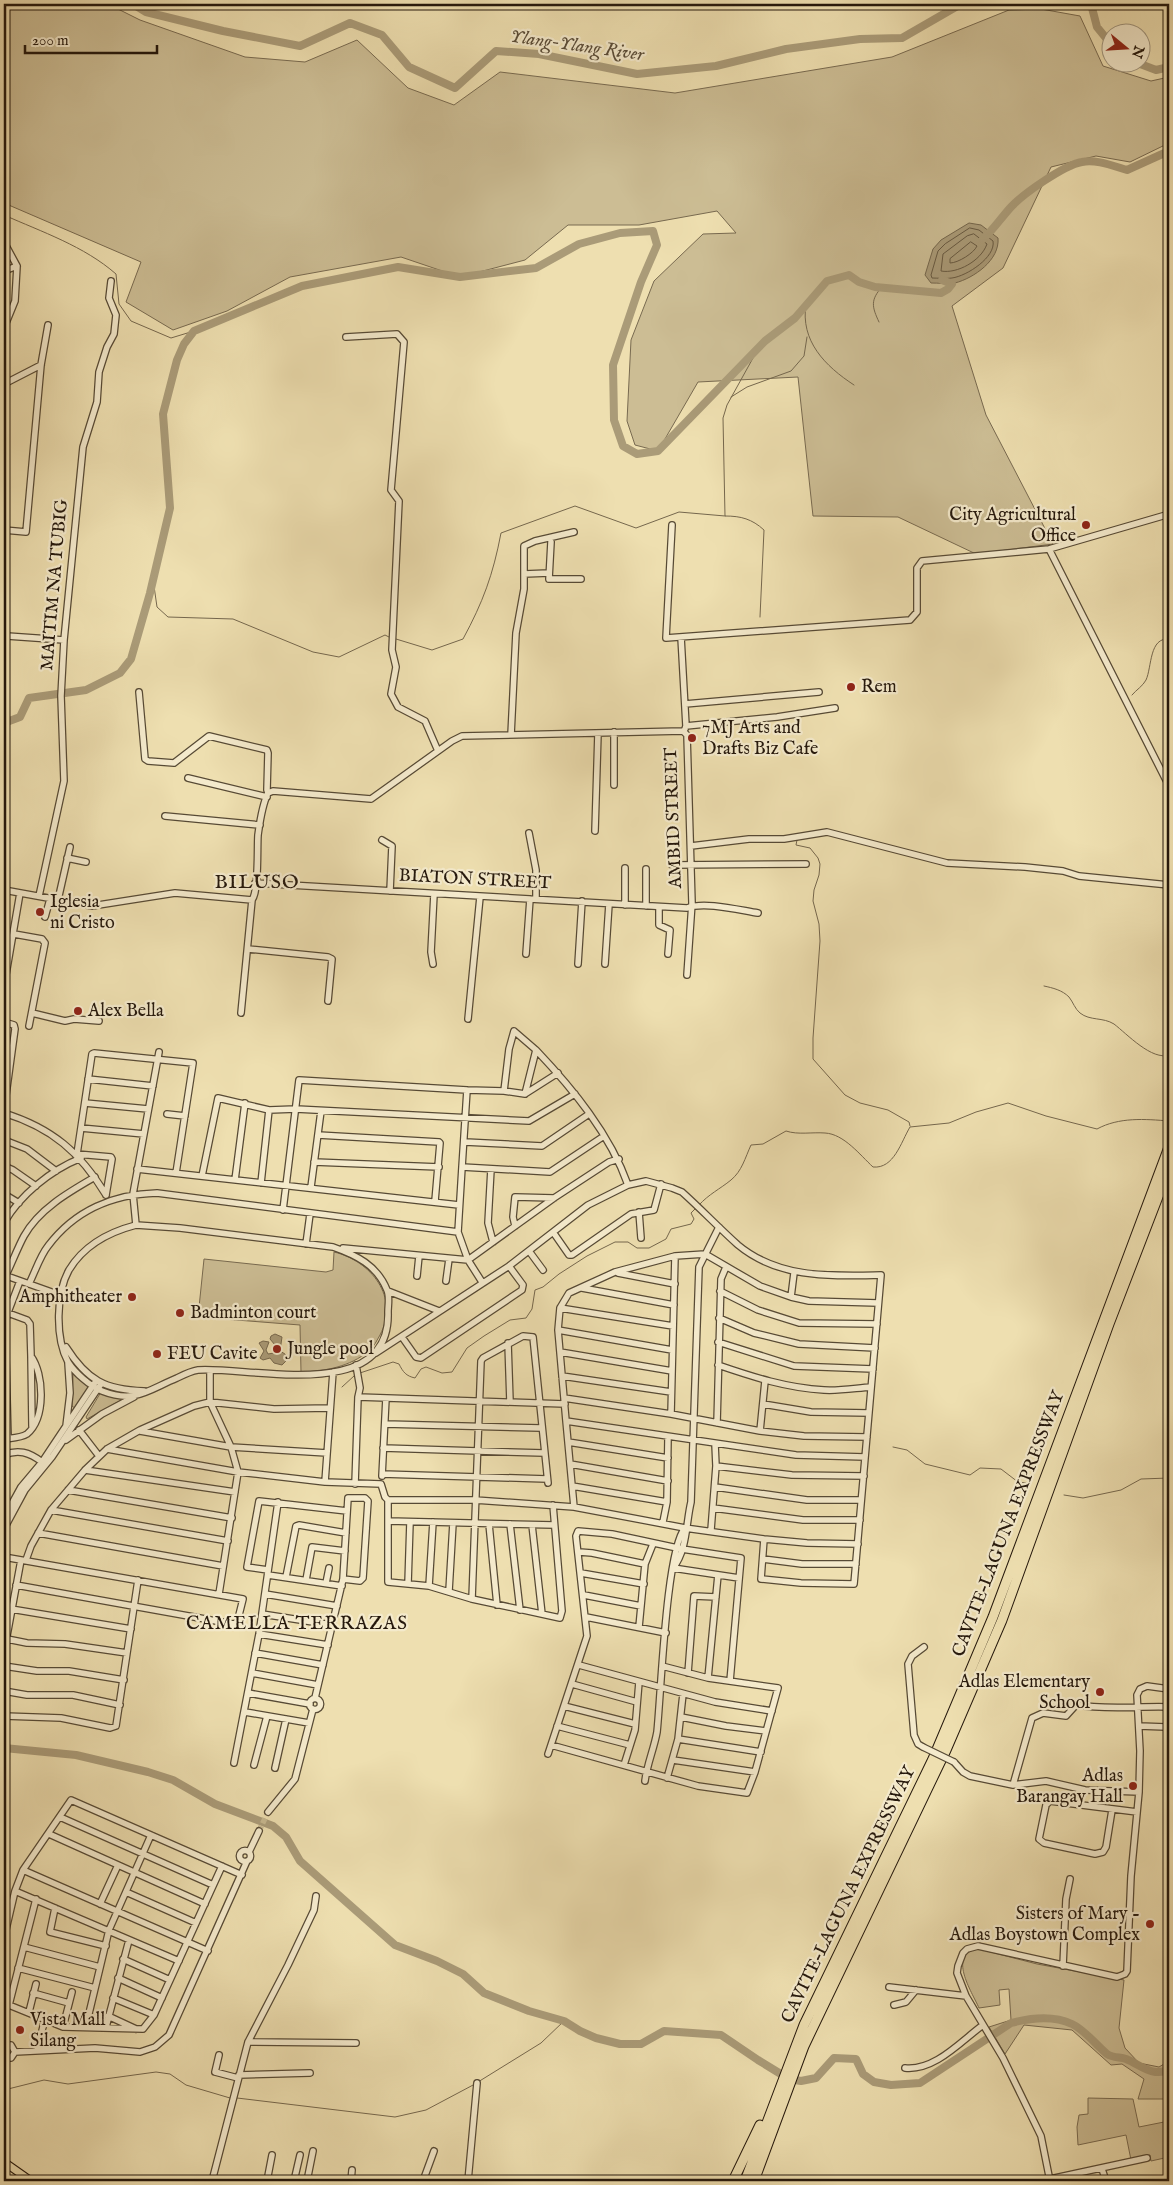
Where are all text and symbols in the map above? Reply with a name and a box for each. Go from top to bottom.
scale bar [25,22,158,54]
north arrow [1100,22,1150,72]
water label: Ylang-Ylang River [509,25,647,67]
text: 200 m [32,31,69,50]
text: N [1127,42,1148,60]
street label: MAITIM NA TUBIG [36,498,74,672]
place label: City Agricultural Office [949,504,1076,548]
marker: City Agricultural Office [1080,519,1092,531]
place label: Rem [861,676,897,699]
marker: Rem [845,681,857,693]
place label: 7MJ Arts and Drafts Biz Cafe [702,717,818,761]
marker: 7MJ Arts and Drafts Biz Cafe [686,732,698,744]
street label: AMBID STREET [660,747,688,890]
street label: BIATON STREET [398,865,552,895]
district label: BILUSO [214,870,300,895]
place label: Iglesia ni Cristo [50,891,115,935]
marker: Iglesia ni Cristo [34,906,46,918]
place label: Alex Bella [87,1000,164,1023]
marker: Alex Bella [72,1005,84,1017]
place label: Amphitheater [18,1286,122,1309]
marker: Amphitheater [126,1291,138,1303]
place label: Badminton court [190,1302,316,1325]
marker: Badminton court [174,1307,186,1319]
place label: Jungle pool [285,1338,374,1361]
place label: FEU Cavite [167,1343,257,1366]
marker: Jungle pool [271,1343,283,1355]
marker: FEU Cavite [151,1348,163,1360]
street label: CAVITE–LAGUNA EXPRESSWAY [948,1387,1071,1660]
district label: CAMELLA TERRAZAS [186,1612,408,1636]
place label: Adlas Elementary School [958,1671,1090,1715]
marker: Adlas Elementary School [1094,1686,1106,1698]
street label: CAVITE–LAGUNA EXPRESSWAY [777,1762,922,2027]
place label: Adlas Barangay Hall [1016,1765,1123,1809]
marker: Adlas Barangay Hall [1127,1780,1139,1792]
place label: Sisters of Mary - Adlas Boystown Complex [949,1903,1140,1947]
marker: Sisters of Mary - Adlas Boystown Complex [1144,1918,1156,1930]
place label: Vista Mall Silang [29,2009,105,2053]
marker: Vista Mall Silang [14,2024,26,2036]

